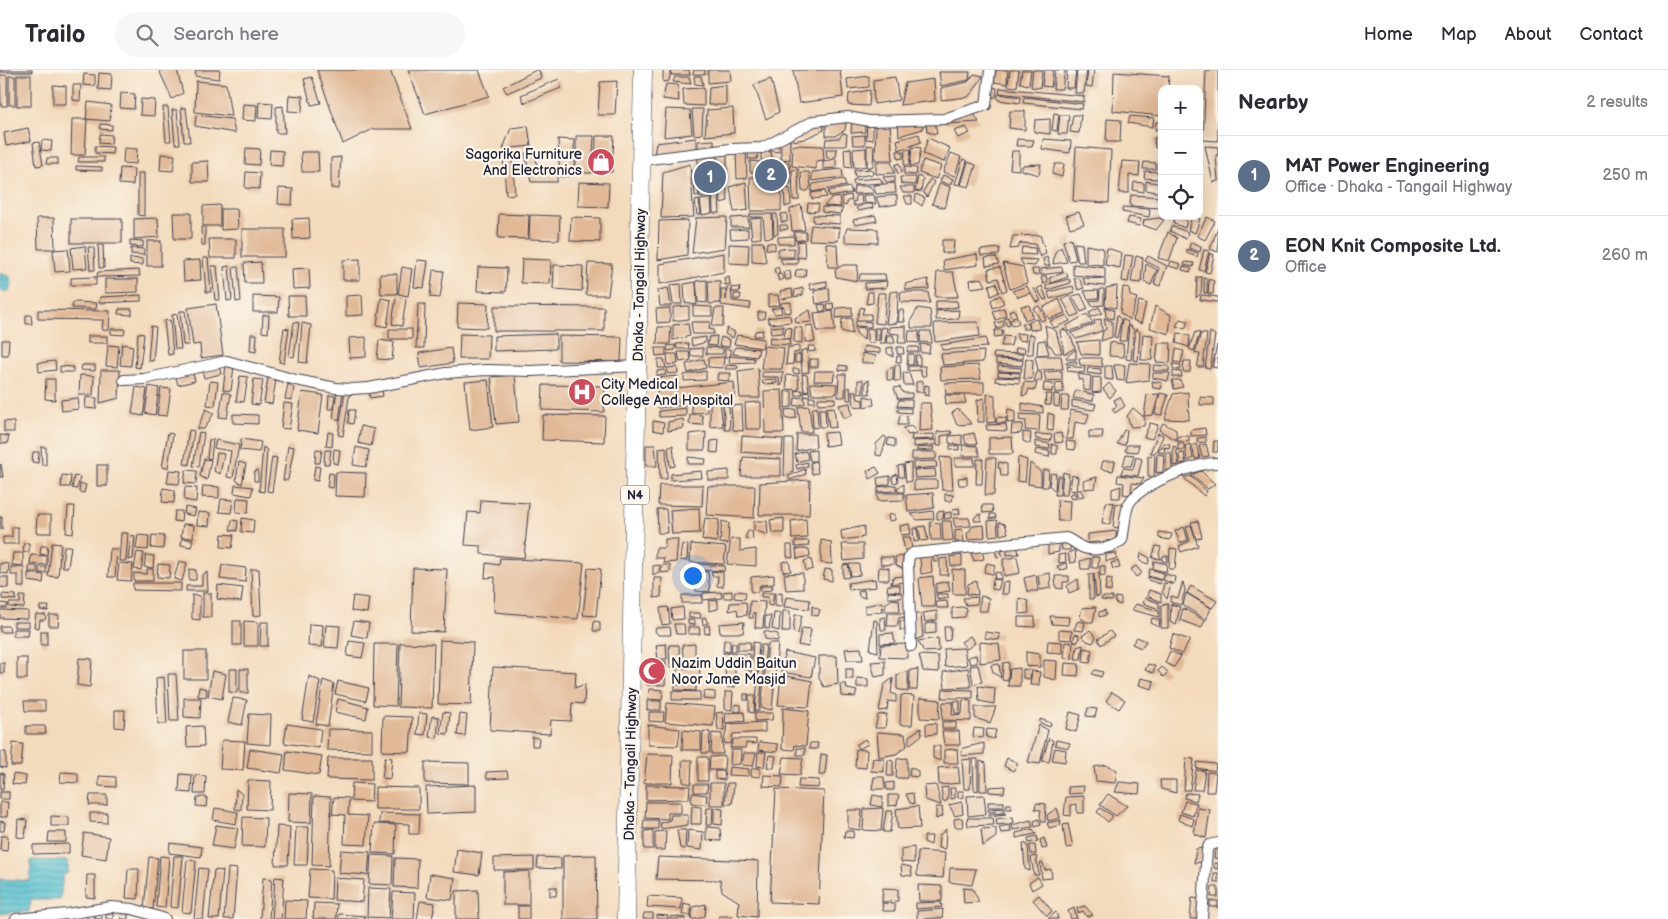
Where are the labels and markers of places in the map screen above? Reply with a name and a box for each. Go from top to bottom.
place label: Sagorika Furniture And Electronics [466,146,582,179]
shop icon: Sagorika Furniture And Electronics [586,147,616,177]
pin: 2 [755,156,787,194]
pin: 1 [694,158,726,196]
place label: City Medical College And Hospital [601,376,733,409]
hospital icon: City Medical College And Hospital [567,377,597,407]
place label: Nazim Uddin Baitun Noor Jame Masjid [671,655,797,688]
mosque icon: Nazim Uddin Baitun Noor Jame Masjid [637,656,667,686]

